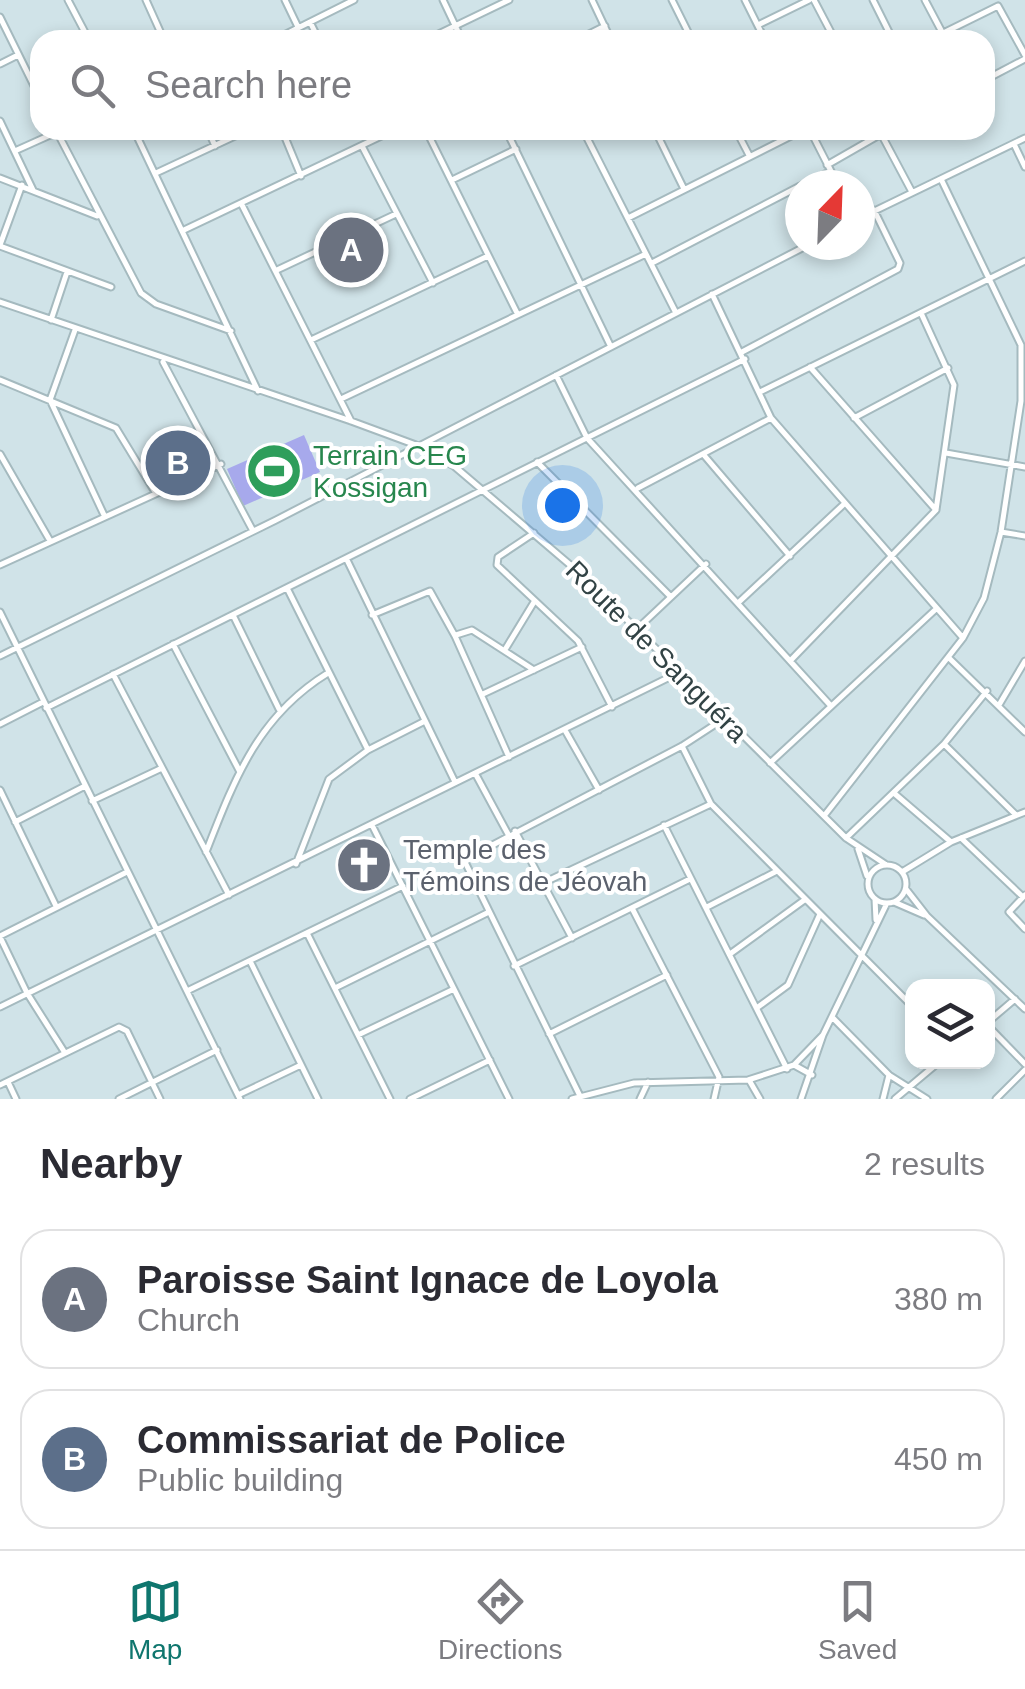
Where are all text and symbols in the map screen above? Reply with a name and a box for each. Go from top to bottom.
search box [30,30,995,140]
icon: search [65,58,120,113]
text: Search here [145,64,352,106]
north arrow [785,170,875,260]
pin: A [318,212,384,288]
pin: B [146,426,210,500]
place label: Terrain CEG Kossigan [313,440,467,503]
sports icon: Terrain CEG Kossigan [244,441,304,501]
your location [537,480,588,531]
street label: Route de Sanguéra [560,555,754,748]
place label: Temple des Témoins de Jéovah [403,834,647,897]
church icon: Temple des Témoins de Jéovah [334,835,394,895]
map controls [905,979,995,1069]
button: layers [905,979,995,1069]
text: Nearby [40,1140,182,1187]
text: 2 results [864,1146,985,1182]
text: Paroisse Saint Ignace de Loyola [137,1259,718,1301]
text: A [63,1281,86,1317]
text: 380 m [894,1281,983,1317]
text: Church [137,1302,240,1338]
text: Commissariat de Police [137,1419,566,1461]
text: B [63,1441,86,1477]
text: 450 m [894,1441,983,1477]
text: Public building [137,1462,343,1498]
tab: Map [128,1574,183,1666]
tab: Directions [438,1574,563,1666]
tab: Saved [818,1574,897,1666]

